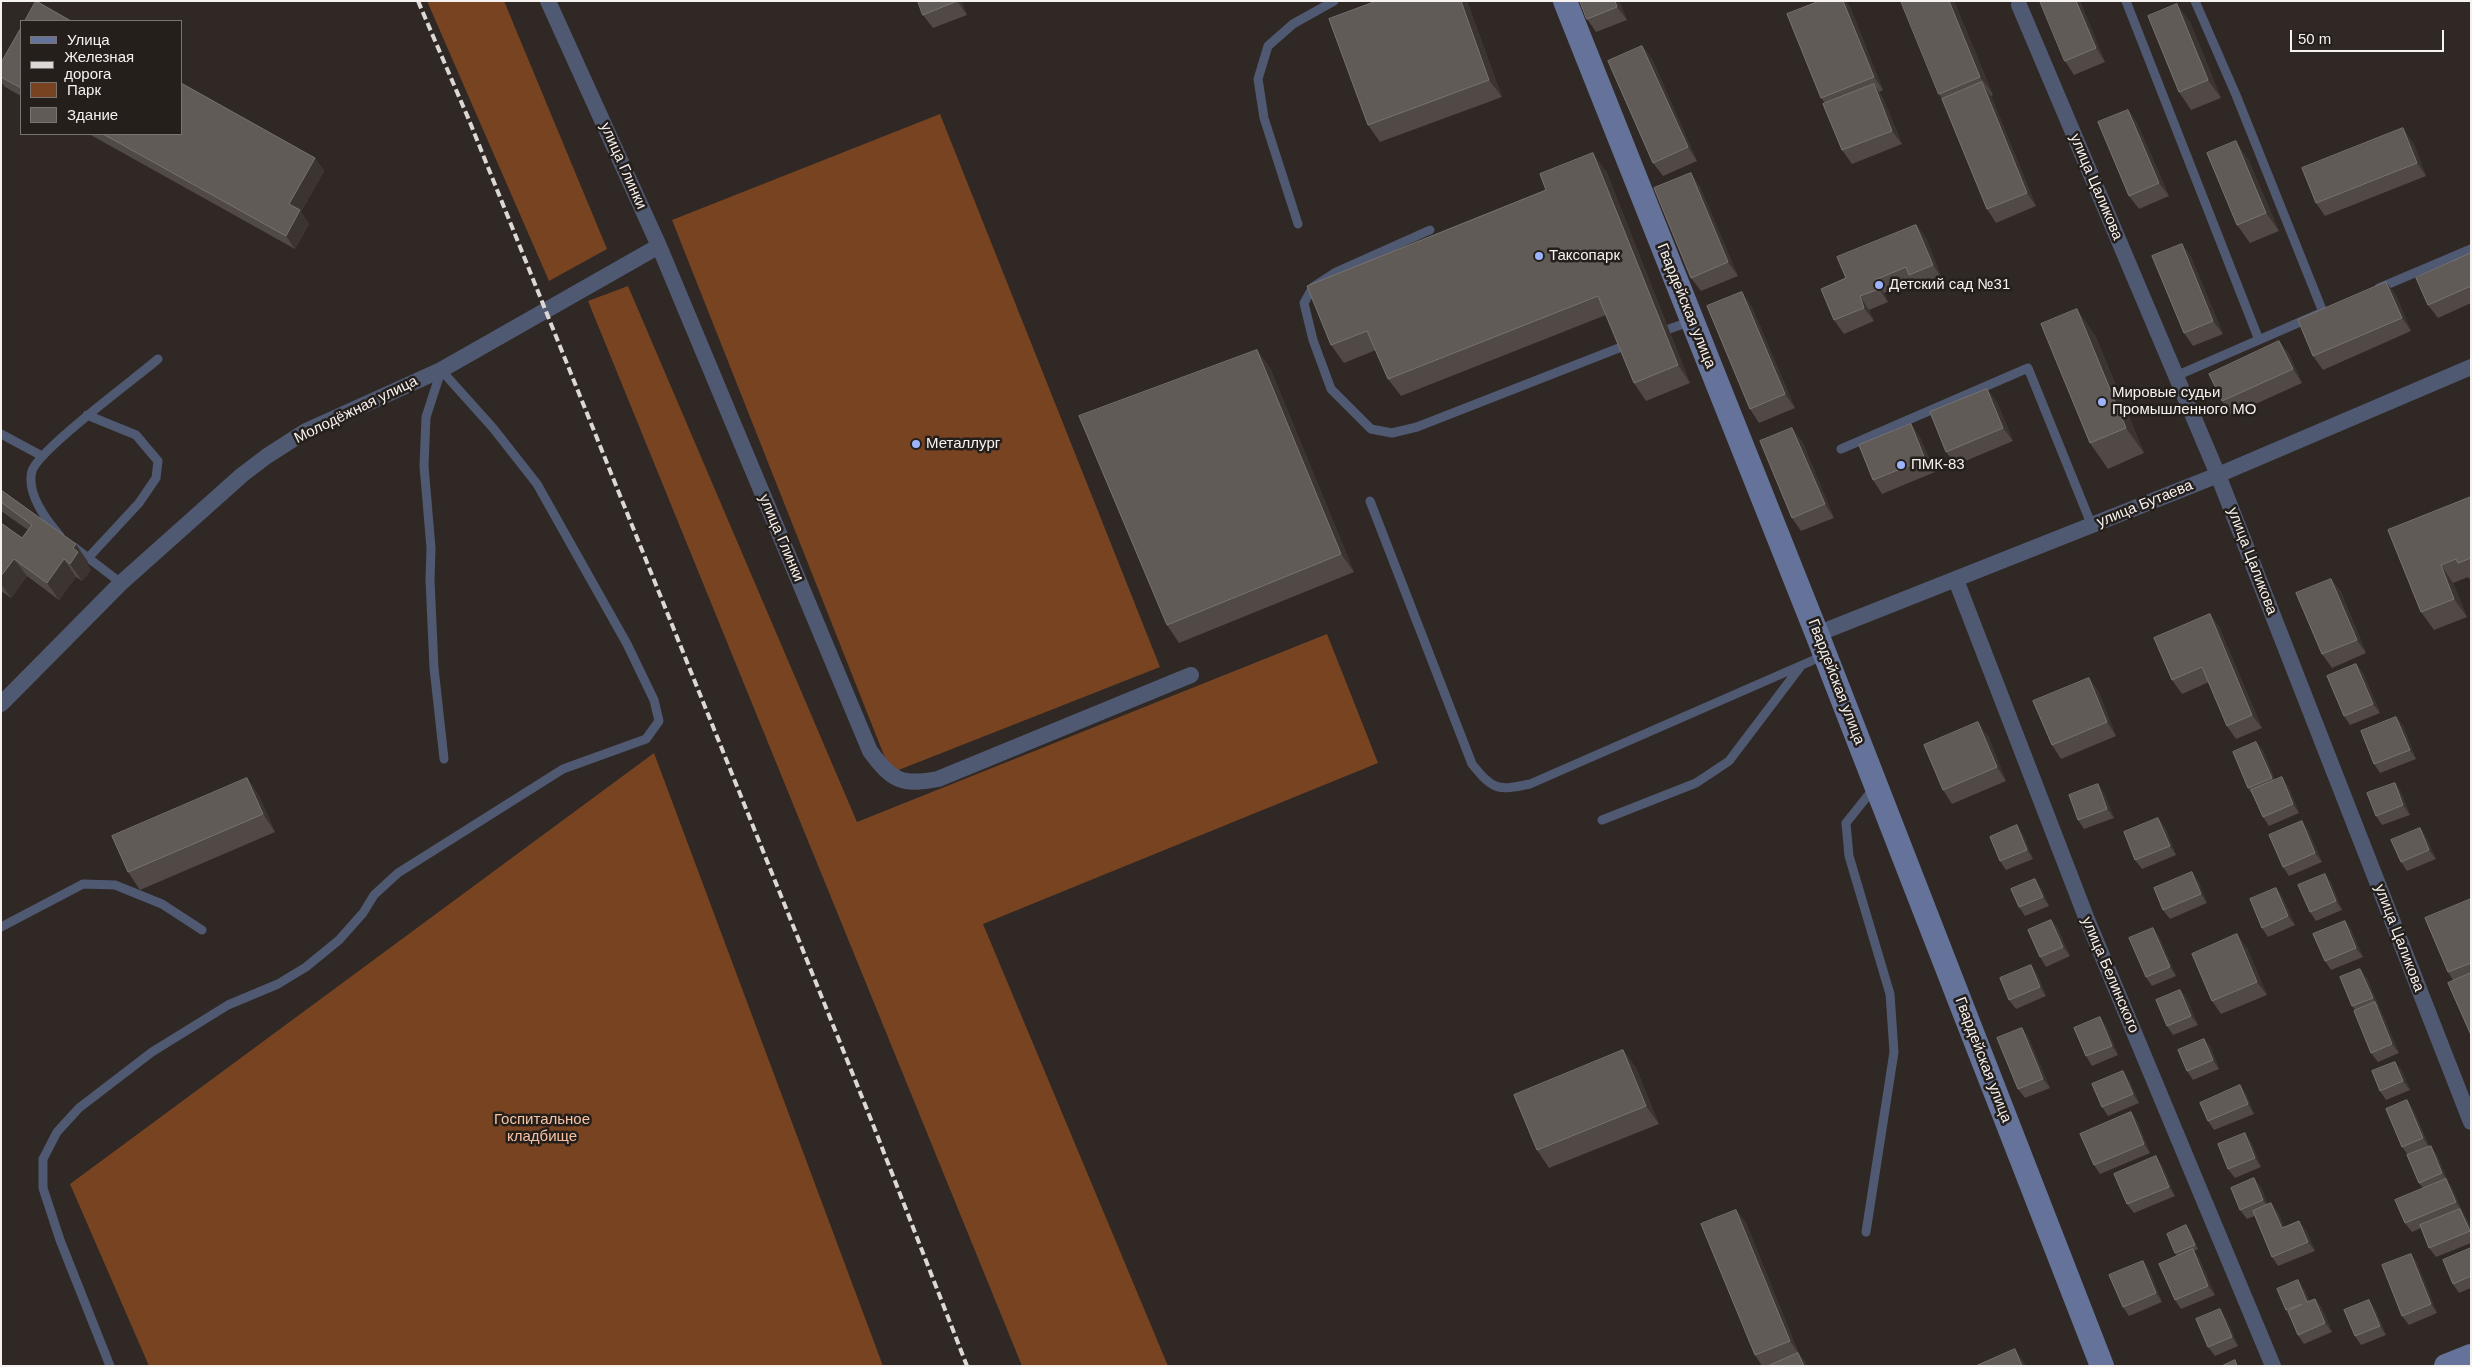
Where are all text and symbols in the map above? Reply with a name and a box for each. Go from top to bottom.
legend [20,20,182,135]
scale bar [2292,20,2446,52]
text: 50 m [2298,30,2331,47]
text: Улица [67,31,110,48]
text: Железная дорога [64,48,134,82]
text: Парк [67,81,101,98]
text: Здание [67,106,118,123]
street label: улица Глинки [596,120,650,212]
street label: улица Цаликова [2066,131,2126,243]
street label: Гвардейская улица [1653,241,1719,371]
place label: Таксопарк [1549,247,1620,265]
marker: Таксопарк [1533,250,1545,262]
place label: Детский сад №31 [1889,276,2010,294]
marker: Детский сад №31 [1873,279,1885,291]
street label: Молодёжная улица [291,372,421,448]
place label: Мировые судьи Промышленного МО [2112,384,2256,419]
marker: Мировые судьи Промышленного МО [2096,396,2108,408]
place label: Металлург [926,435,1000,453]
marker: Металлург [910,438,922,450]
place label: ПМК-83 [1911,456,1965,474]
marker: ПМК-83 [1895,459,1907,471]
street label: улица Бутаева [2094,477,2196,531]
street label: улица Глинки [755,492,807,584]
street label: улица Цаликова [2223,505,2281,617]
street label: Гвардейская улица [1804,617,1868,747]
street label: улица Цаликова [2370,882,2428,994]
street label: улица Белинского [2077,914,2143,1036]
street label: Гвардейская улица [1951,995,2015,1125]
park label: Госпитальное кладбище [494,1111,590,1146]

